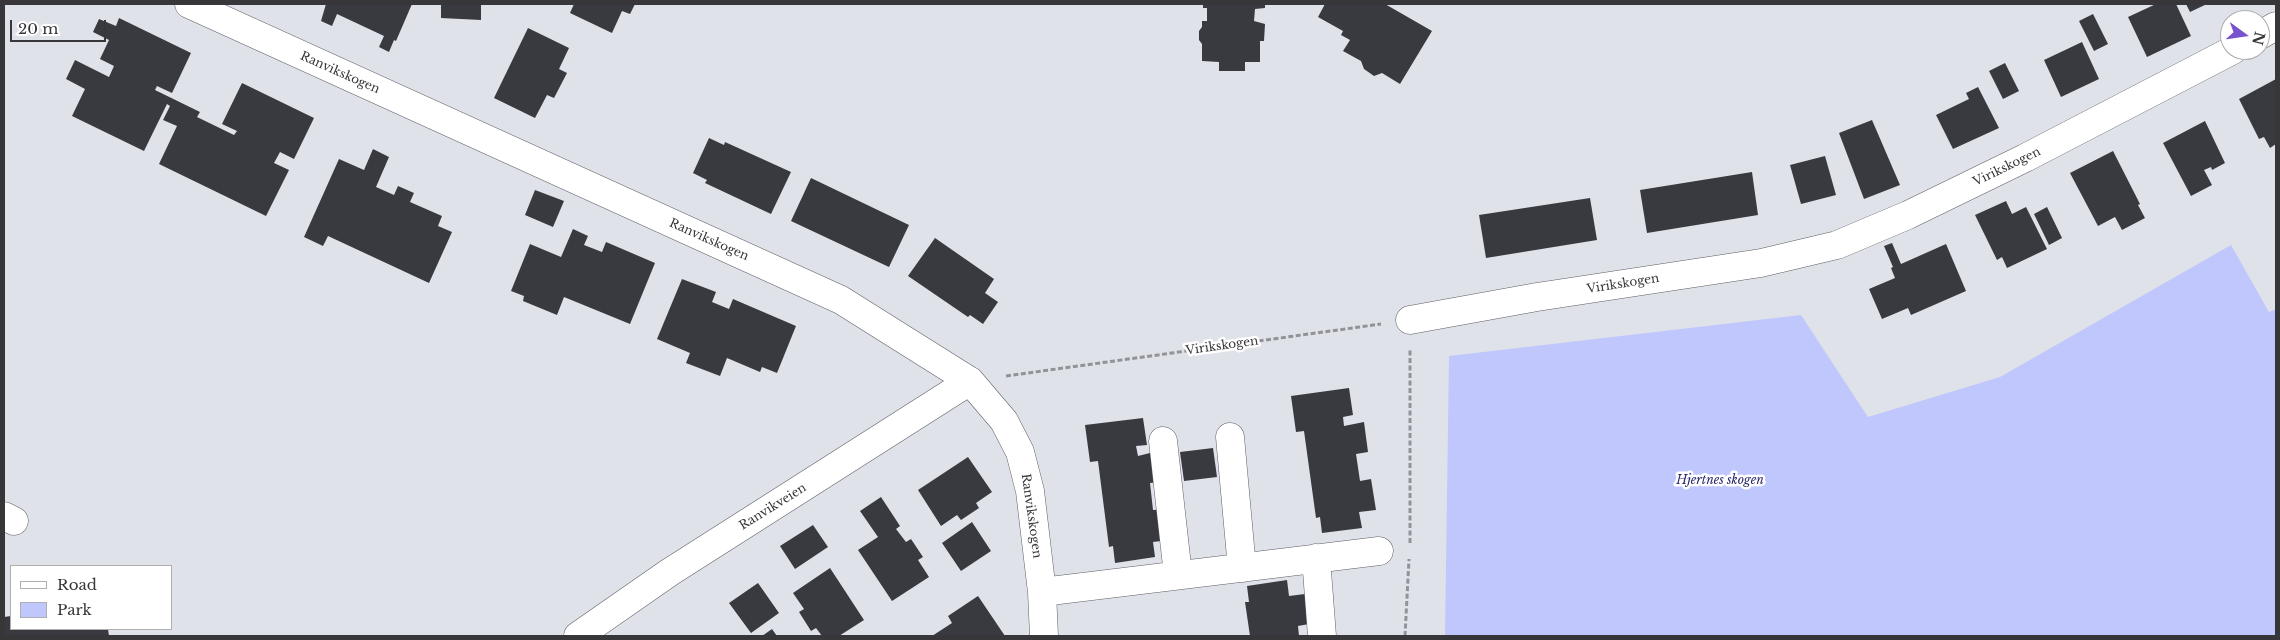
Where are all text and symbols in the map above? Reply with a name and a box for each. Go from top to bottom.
scale bar [12,10,109,42]
north arrow [2220,10,2270,60]
text: 20 m [18,19,58,38]
text: N [2248,30,2269,47]
street label: Ranvikskogen [298,49,382,97]
street label: Virikskogen [1971,145,2043,189]
street label: Ranvikskogen [667,216,751,264]
street label: Virikskogen [1586,271,1660,297]
street label: Virikskogen [1185,334,1259,358]
street label: Ranvikskogen [1018,473,1044,559]
park label: Hjertnes skogen [1676,474,1764,488]
street label: Ranvikveien [737,481,809,533]
legend [10,565,172,630]
text: Road [57,575,97,594]
text: Park [57,600,92,619]

